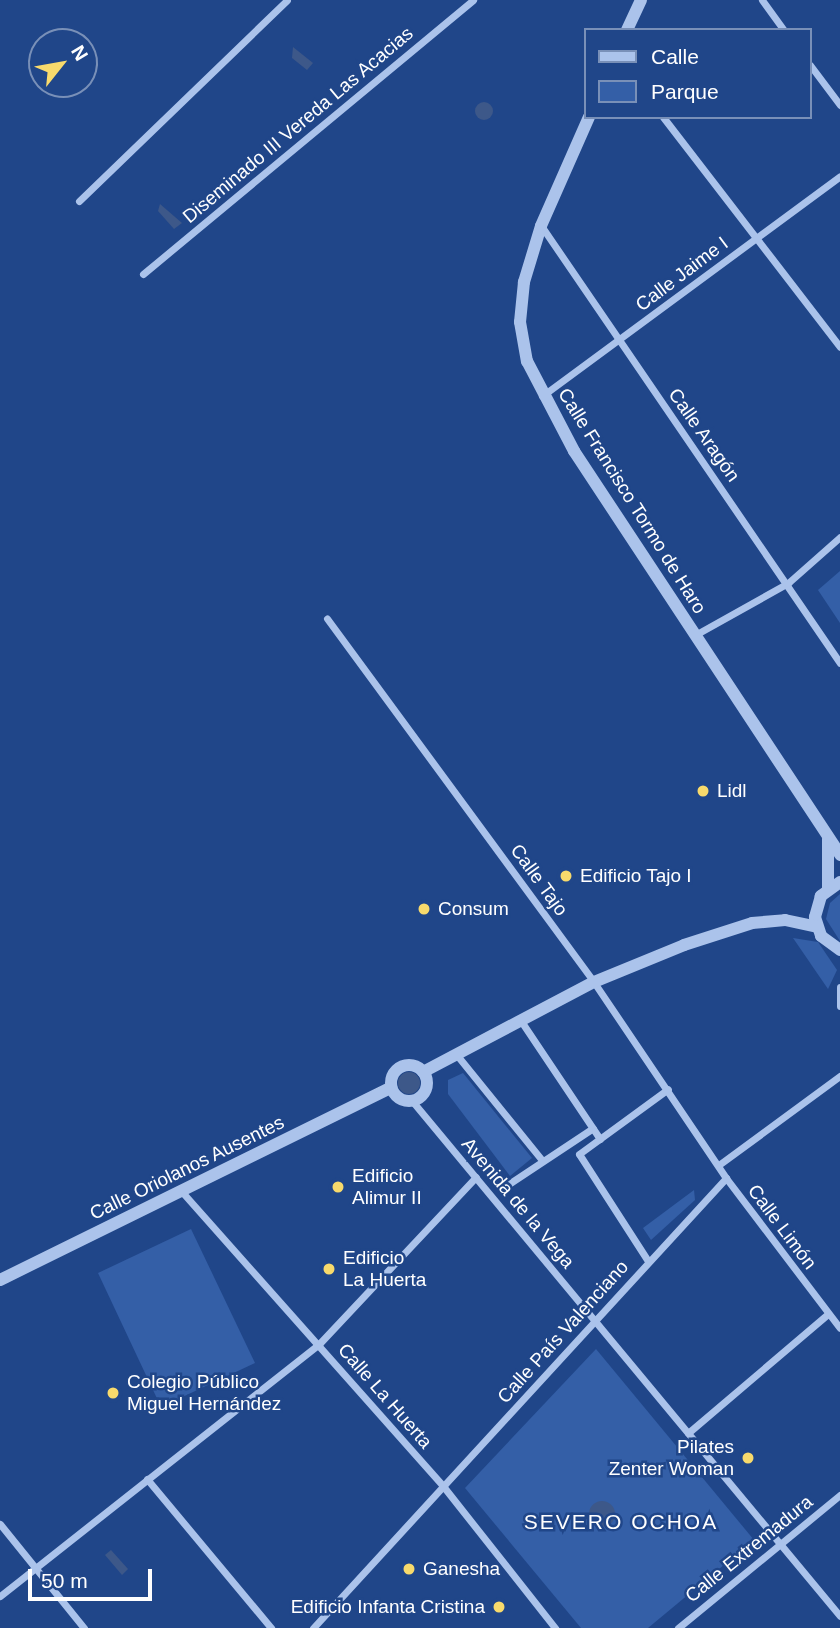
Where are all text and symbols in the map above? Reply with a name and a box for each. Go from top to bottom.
street label: Diseminado III Vereda Las Acacias [178,22,418,228]
north arrow [28,28,98,98]
legend [584,28,812,119]
text: N [67,42,92,64]
text: Calle [651,45,699,68]
text: Parque [651,80,719,103]
street label: Calle Jaime I [631,232,733,316]
street label: Calle Aragón [663,383,745,487]
street label: Calle Francisco Tormo de Haro [553,384,711,618]
place label: Lidl [717,780,747,802]
marker: Lidl [695,783,711,799]
street label: Calle Tajo [505,840,573,920]
place label: Edificio Tajo I [580,865,692,887]
marker: Edificio Tajo I [558,868,574,884]
place label: Consum [438,898,509,920]
marker: Consum [416,901,432,917]
street label: Calle Oriolanos Ausentes [86,1111,288,1225]
street label: Avenida de la Vega [457,1133,579,1273]
place label: Edificio Alimur II [352,1165,422,1209]
marker: Edificio Alimur II [330,1179,346,1195]
street label: Calle Limón [743,1180,821,1274]
place label: Edificio La Huerta [343,1247,426,1291]
street label: Calle País Valenciano [493,1256,633,1408]
marker: Edificio La Huerta [321,1261,337,1277]
street label: Calle La Huerta [333,1339,437,1453]
place label: Colegio Público Miguel Hernández [127,1371,281,1415]
marker: Colegio Público Miguel Hernández [105,1385,121,1401]
place label: Pilates Zenter Woman [609,1436,734,1480]
marker: Pilates Zenter Woman [740,1450,756,1466]
street label: Calle Extremadura [681,1491,817,1607]
district label: SEVERO OCHOA [525,1509,717,1535]
scale bar [32,1554,156,1598]
place label: Ganesha [423,1558,500,1580]
marker: Ganesha [401,1561,417,1577]
text: 50 m [41,1569,88,1592]
place label: Edificio Infanta Cristina [291,1596,485,1618]
marker: Edificio Infanta Cristina [491,1599,507,1615]

